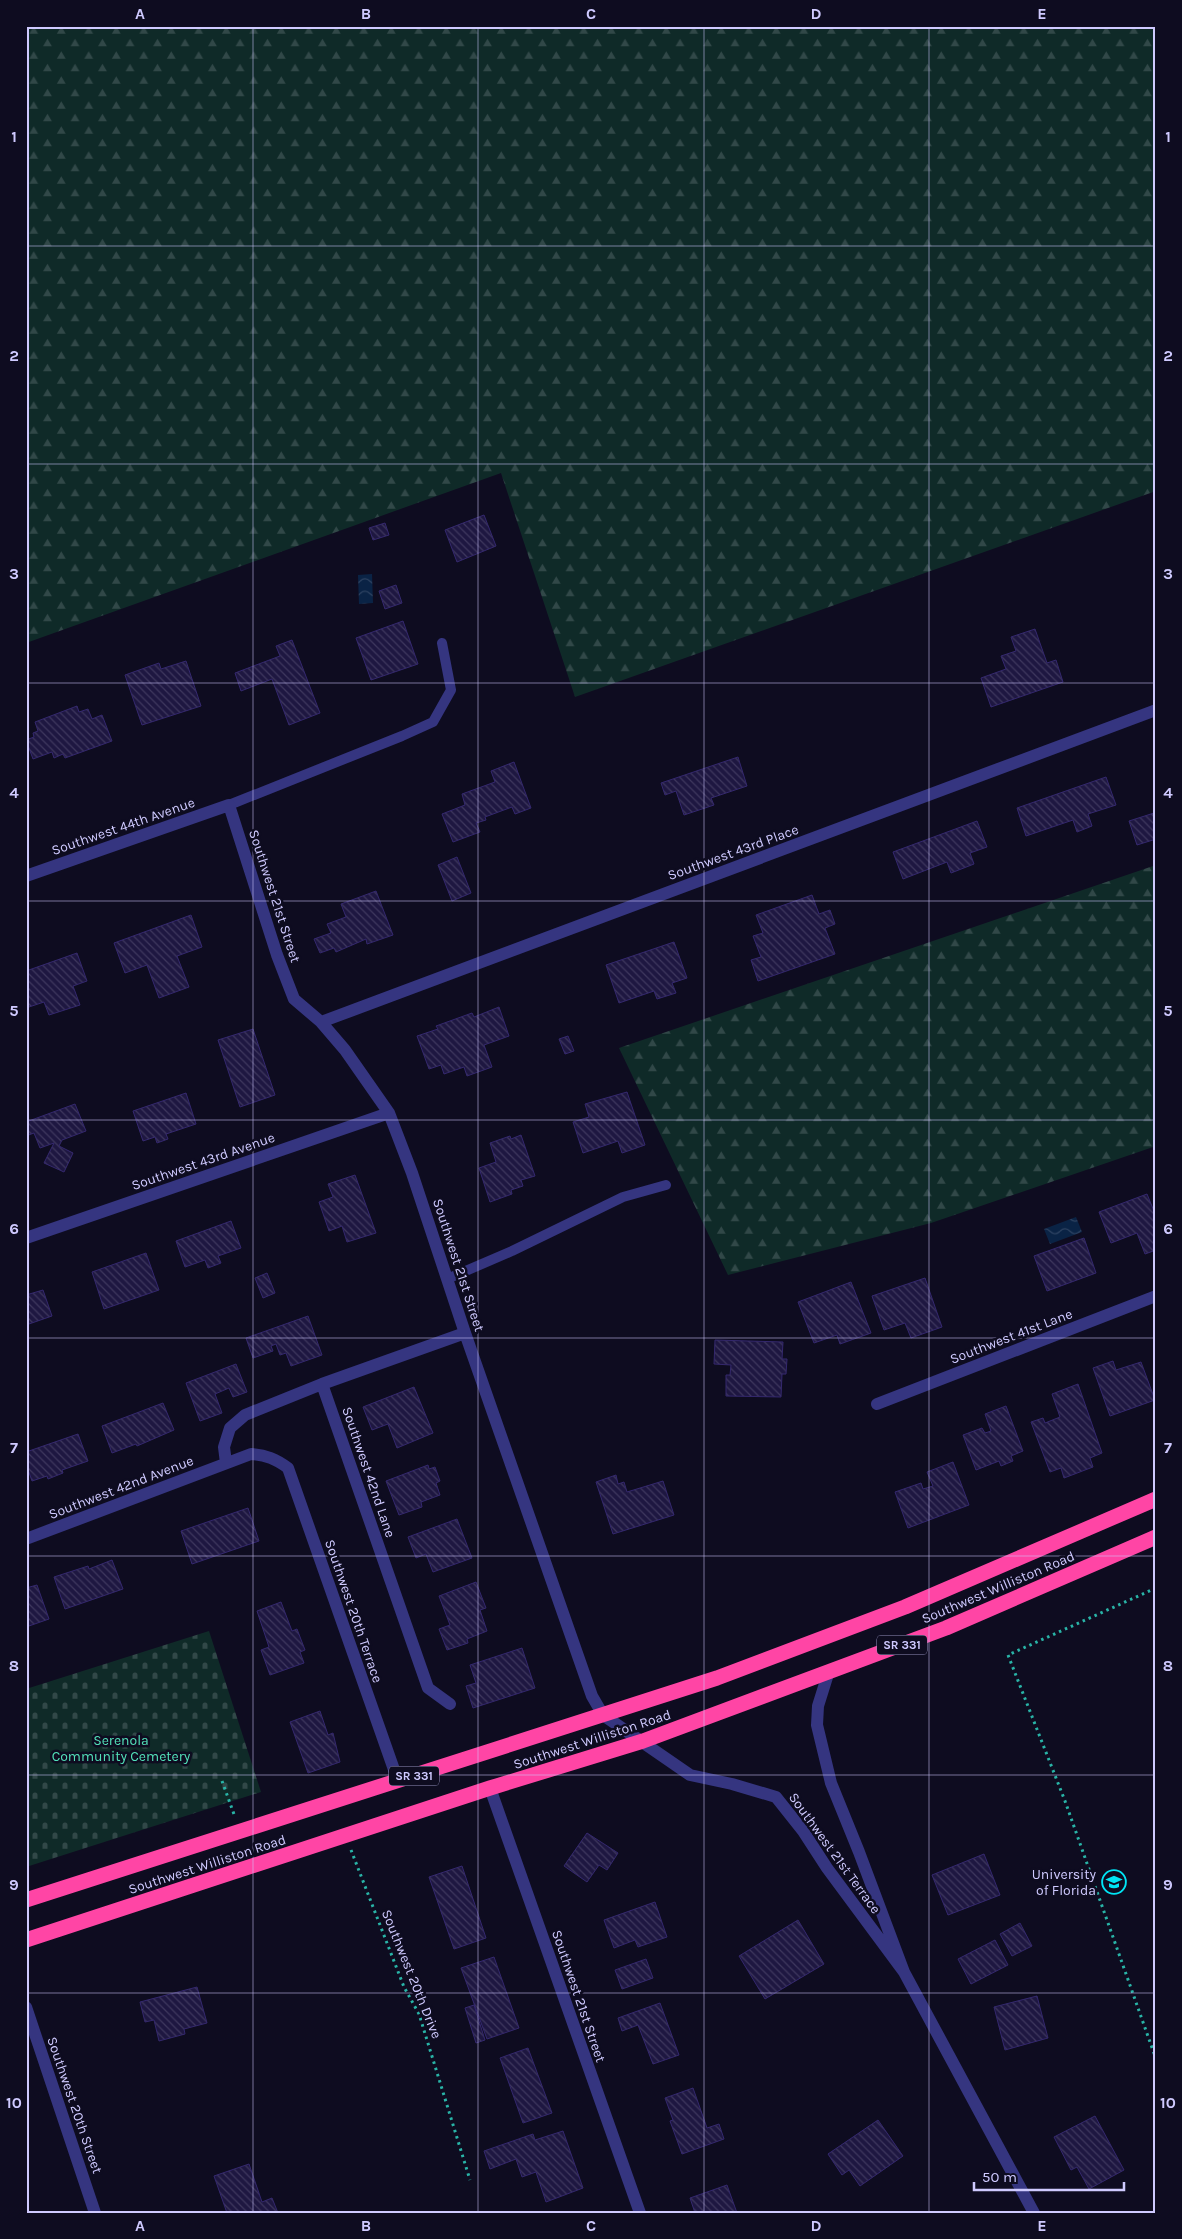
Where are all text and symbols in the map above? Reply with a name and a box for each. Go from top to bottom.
text: A [135,4,145,23]
text: B [361,4,371,23]
text: C [586,4,596,23]
text: D [811,4,822,23]
text: E [1037,4,1047,23]
text: 1 [11,127,17,146]
text: 1 [1165,127,1171,146]
text: 2 [9,346,19,365]
text: 2 [1163,346,1173,365]
text: 3 [9,564,19,583]
text: 3 [1163,564,1173,583]
text: 4 [9,783,19,802]
text: 4 [1163,783,1173,802]
street label: Southwest 44th Avenue [49,794,197,859]
street label: Southwest 43rd Place [665,821,801,884]
street label: Southwest 21st Street [245,828,304,965]
text: 5 [9,1001,19,1020]
text: 5 [1163,1001,1173,1020]
street label: Southwest 43rd Avenue [129,1129,277,1194]
street label: Southwest 21st Street [429,1197,488,1334]
text: 6 [9,1219,19,1238]
text: 6 [1163,1219,1173,1238]
street label: Southwest 41st Lane [948,1305,1075,1368]
street label: Southwest 42nd Lane [338,1404,399,1540]
text: 7 [10,1438,18,1457]
text: 7 [1164,1438,1172,1457]
street label: Southwest 42nd Avenue [46,1452,196,1523]
street label: Southwest 20th Terrace [321,1537,386,1685]
street label: Southwest Williston Road [919,1547,1077,1627]
road number: SR 331 [877,1636,927,1654]
text: 8 [9,1656,19,1675]
text: 8 [1163,1656,1173,1675]
street label: Southwest Williston Road [511,1706,673,1773]
park label: Serenola Community Cemetery [52,1732,191,1765]
road number: SR 331 [389,1766,439,1785]
street label: Southwest 21st Terrace [785,1789,884,1917]
street label: Southwest Williston Road [126,1831,288,1898]
place label: University of Florida [1032,1866,1096,1899]
school or university icon: University of Florida [1101,1869,1127,1895]
text: 9 [9,1875,19,1894]
text: 9 [1163,1875,1173,1894]
street label: Southwest 20th Drive [378,1907,445,2041]
street label: Southwest 21st Street [548,1928,609,2065]
street label: Southwest 20th Street [43,2035,106,2176]
text: 10 [6,2093,22,2112]
text: 10 [1160,2093,1176,2112]
scale bar [974,2159,1124,2191]
text: 50 m [982,2168,1017,2186]
text: A [135,2216,145,2235]
text: B [361,2216,371,2235]
text: C [586,2216,596,2235]
text: D [811,2216,822,2235]
text: E [1037,2216,1047,2235]

